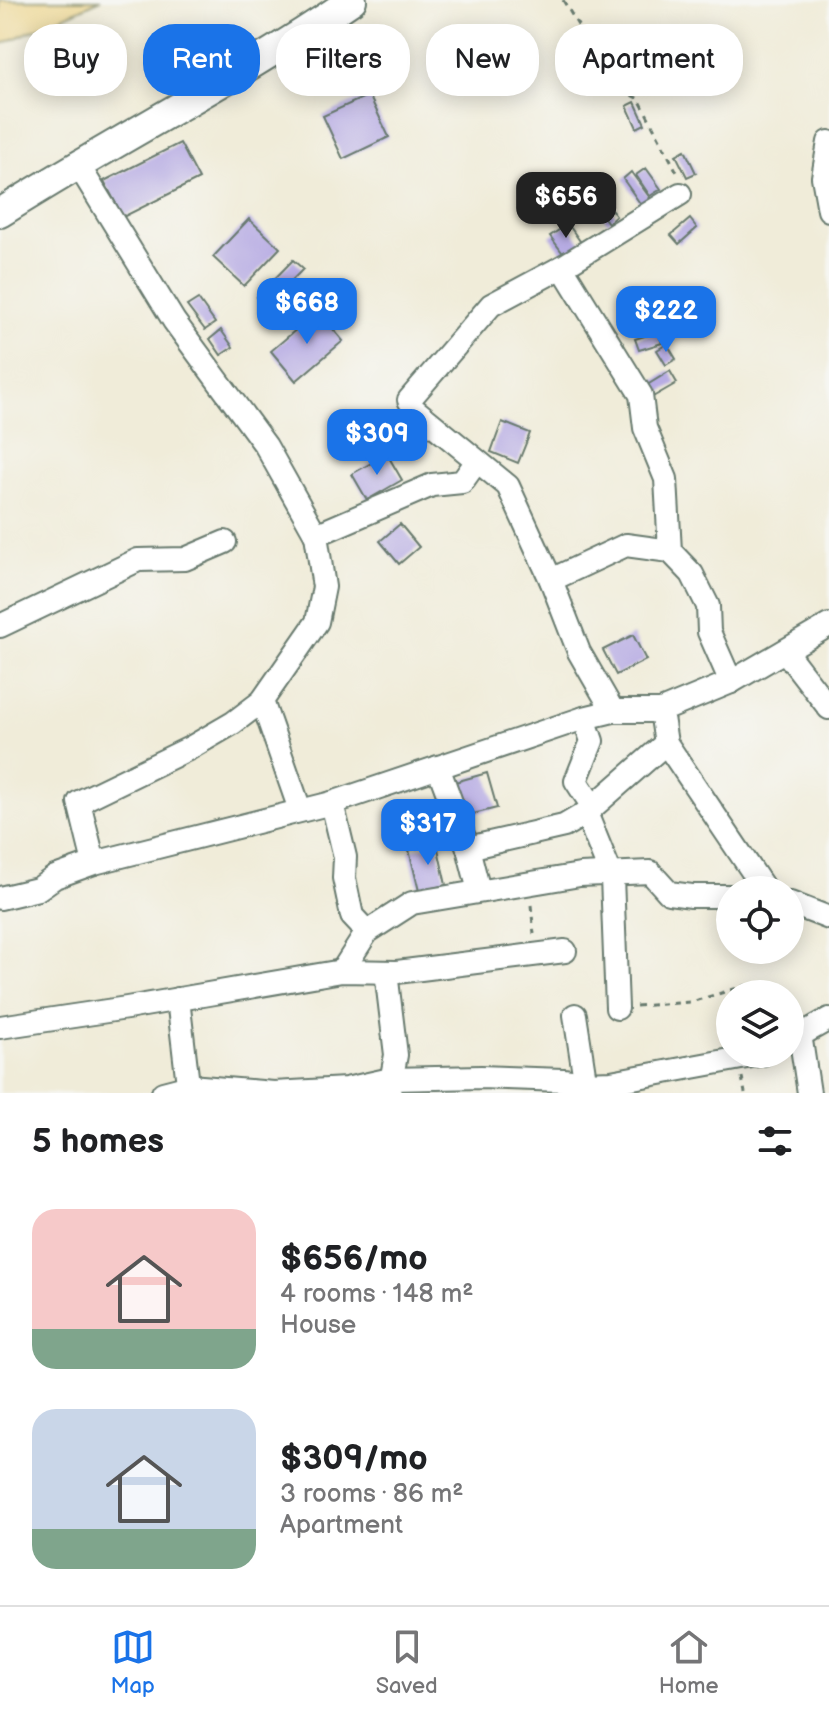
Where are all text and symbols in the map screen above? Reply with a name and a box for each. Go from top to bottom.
chip: Buy [24,24,127,96]
chip: Rent [143,24,260,96]
chip: Filters [276,24,410,96]
chip: New [426,24,539,96]
chip: Apartment [555,24,743,96]
pin: $656 [519,172,613,240]
text: $656 [534,182,598,213]
pin: $668 [260,278,354,346]
pin: $222 [619,286,713,354]
text: $668 [275,288,339,319]
text: $222 [634,296,698,327]
pin: $309 [330,409,424,477]
text: $309 [345,419,409,450]
pin: $317 [381,799,475,867]
text: $317 [399,809,457,840]
map controls [716,876,804,1068]
button: locate [716,876,804,964]
button: layers [716,980,804,1068]
icon: filters [753,1119,797,1163]
text: 5 homes [32,1121,164,1162]
text: $656/mo [280,1238,428,1279]
icon: home [96,1241,192,1337]
text: 4 rooms · 148 m² [280,1279,473,1310]
text: House [280,1310,356,1341]
text: $309/mo [280,1438,428,1479]
icon: home [96,1441,192,1537]
text: 3 rooms · 86 m² [280,1479,464,1510]
text: Apartment [280,1510,403,1541]
tab: Map [111,1625,155,1700]
tab: Saved [376,1625,438,1700]
tab: Home [659,1625,718,1700]

